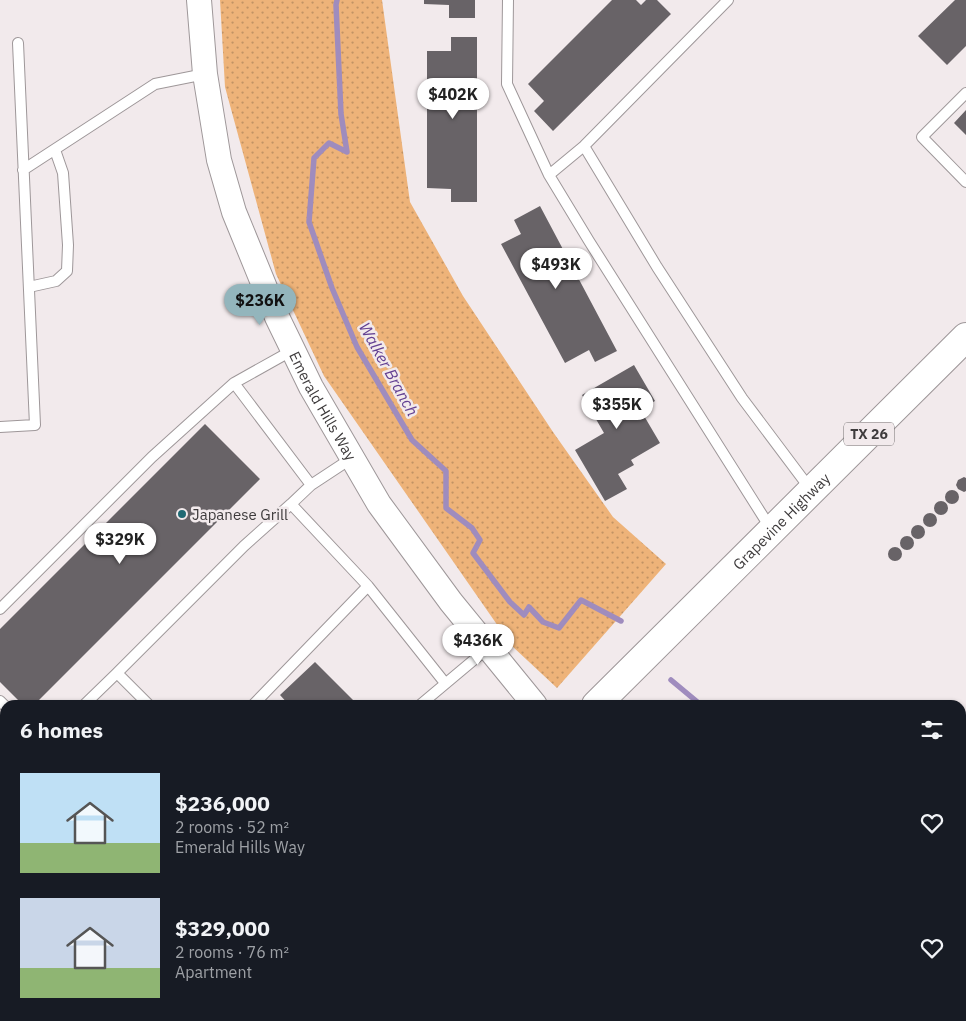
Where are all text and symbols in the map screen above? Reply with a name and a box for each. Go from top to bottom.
pin: $402K [418,78,488,120]
text: $402K [428,84,478,104]
pin: $493K [521,248,591,290]
text: $493K [531,254,581,274]
pin: $236K [225,284,295,326]
text: $236K [235,290,285,310]
water label: Walker Branch [355,319,423,419]
street label: Emerald Hills Way [286,348,361,464]
pin: $355K [582,388,652,430]
text: $355K [592,394,642,414]
road number: TX 26 [844,422,894,446]
street label: Grapevine Highway [728,468,834,573]
place label: Japanese Grill [192,505,288,524]
marker: Japanese Grill [176,508,188,520]
pin: $329K [85,522,155,565]
text: $329K [95,529,145,549]
pin: $436K [443,624,513,666]
text: $436K [453,630,503,650]
text: 6 homes [20,716,103,744]
icon: filters [918,716,946,744]
text: $236,000 [175,789,270,817]
icon: home [60,793,120,853]
icon: heart [918,809,946,837]
text: 2 rooms · 52 m² [175,817,289,837]
text: Emerald Hills Way [175,837,305,857]
text: $329,000 [175,914,270,942]
icon: home [60,918,120,978]
icon: heart [918,934,946,962]
text: 2 rooms · 76 m² [175,942,289,962]
text: Apartment [175,962,252,982]

